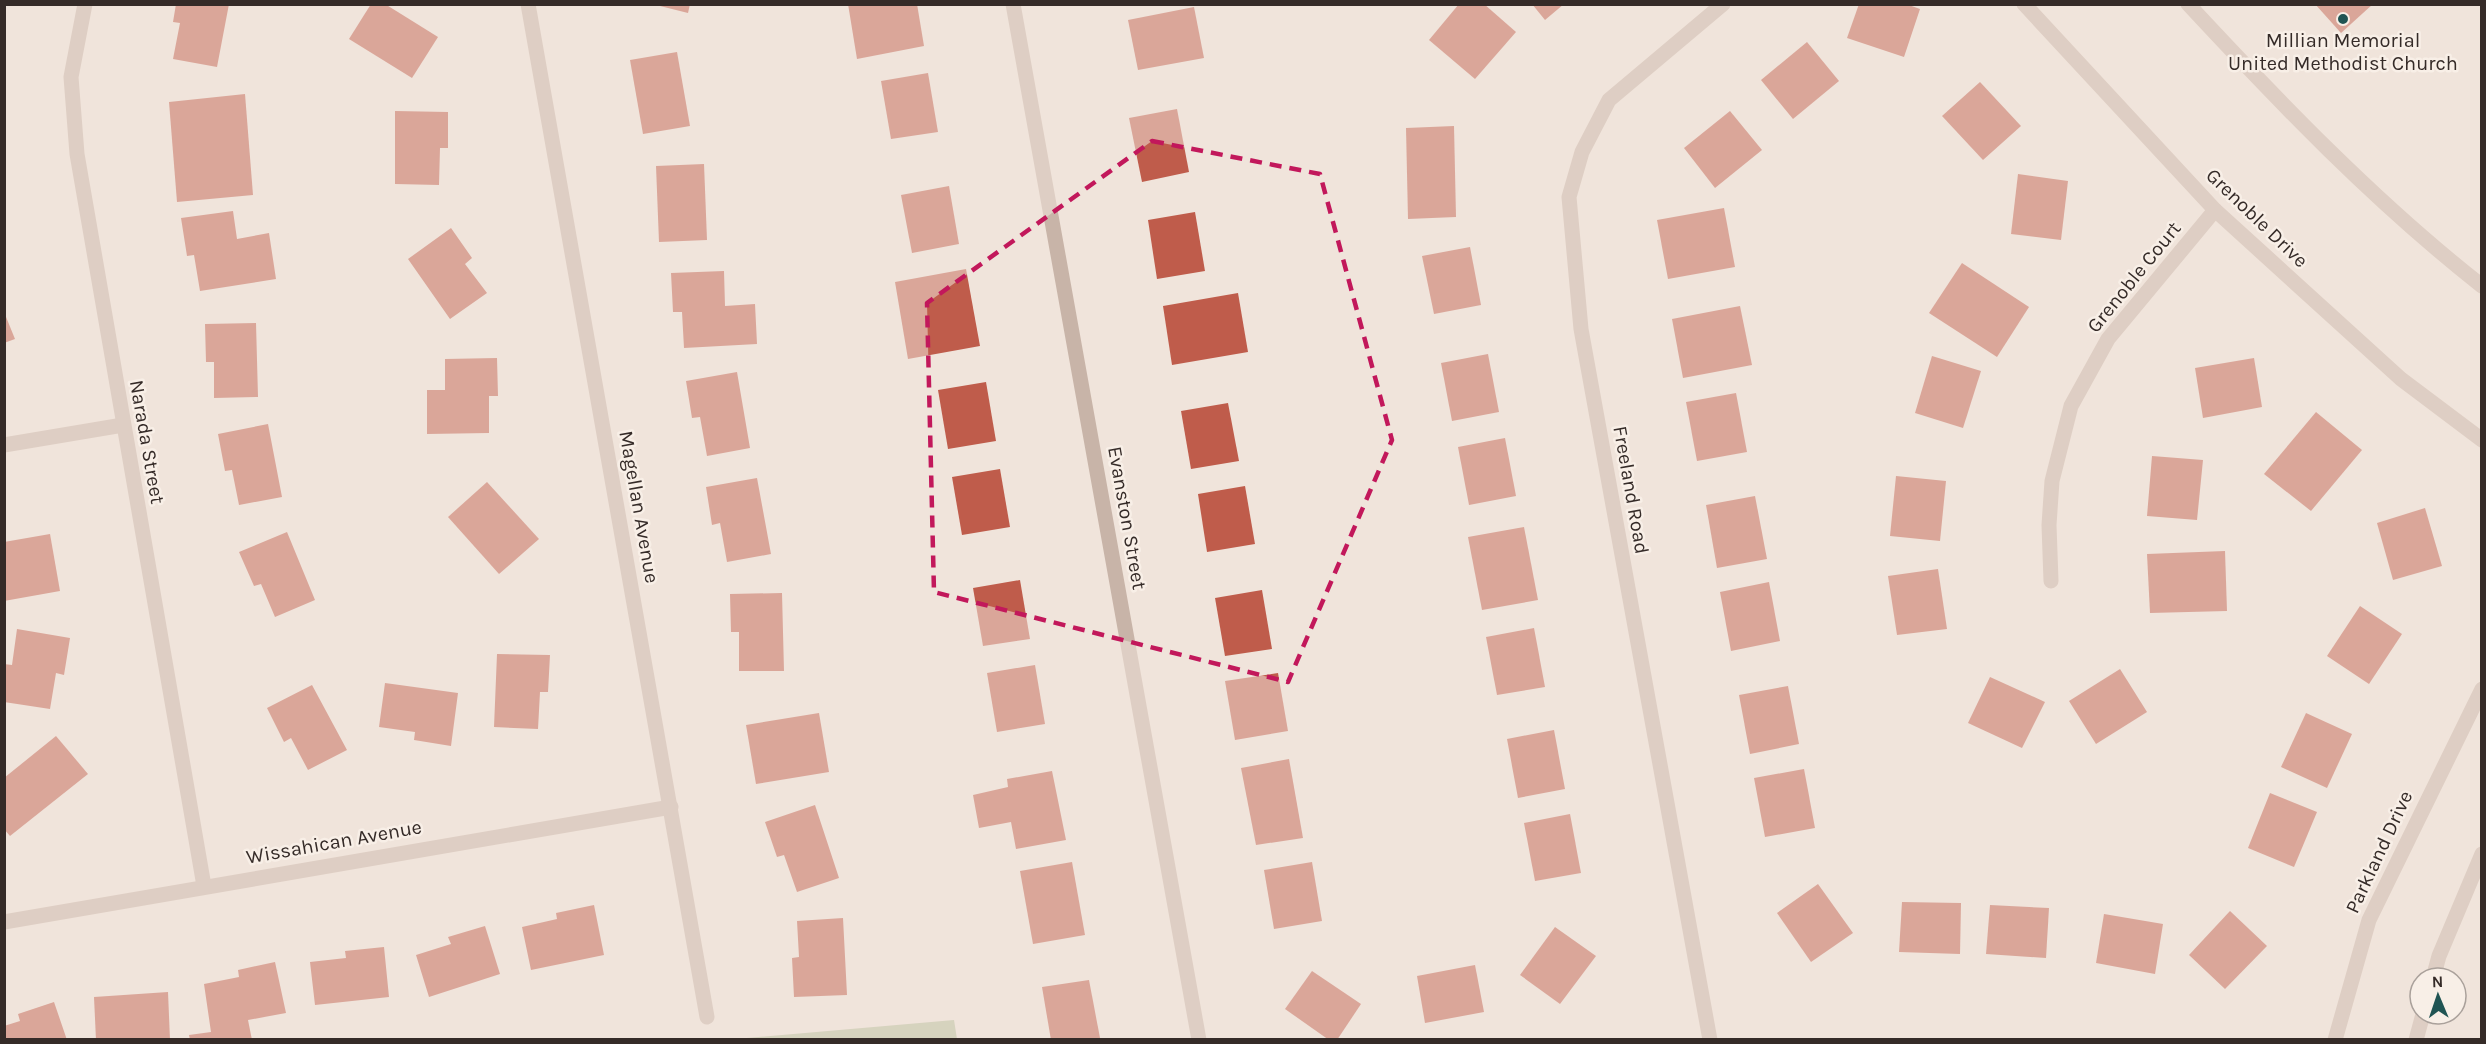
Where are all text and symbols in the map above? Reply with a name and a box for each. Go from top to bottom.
marker: Millian Memorial United Methodist Church [2336,12,2350,26]
place label: Millian Memorial United Methodist Church [2228,29,2458,75]
street label: Grenoble Drive [2201,164,2313,272]
street label: Grenoble Court [2082,217,2186,337]
street label: Narada Street [125,378,169,506]
street label: Freeland Road [1608,424,1654,556]
street label: Magellan Avenue [614,429,664,585]
street label: Evanston Street [1103,445,1151,592]
street label: Parkland Drive [2341,787,2417,917]
street label: Wissahican Avenue [244,815,424,869]
north arrow [2408,966,2468,1026]
text: N [2431,972,2444,991]

